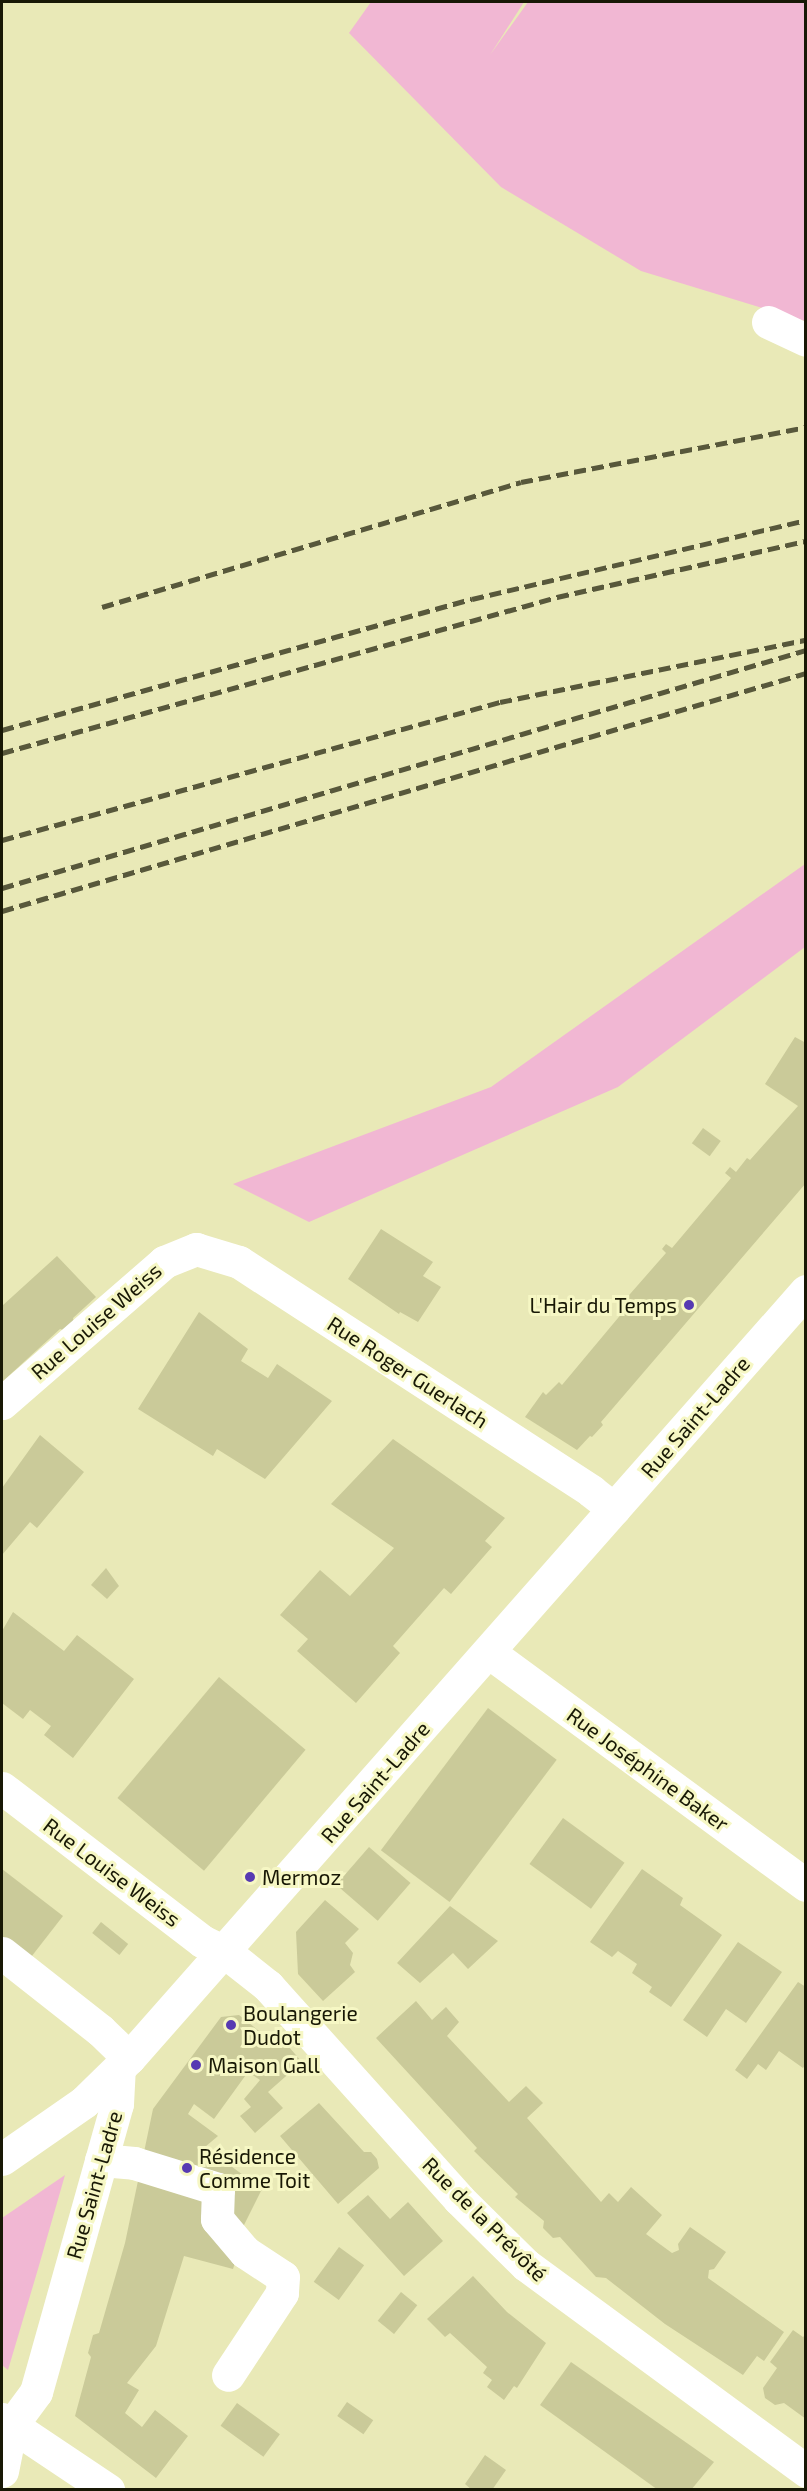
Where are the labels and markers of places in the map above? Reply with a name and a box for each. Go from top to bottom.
place label: L'Hair du Temps [529,1292,677,1318]
marker: L'Hair du Temps [682,1298,696,1312]
place label: Mermoz [262,1864,341,1890]
marker: Mermoz [243,1870,257,1884]
place label: Boulangerie Dudot [243,2000,358,2050]
marker: Boulangerie Dudot [224,2018,238,2032]
place label: Maison Gall [208,2052,320,2078]
marker: Maison Gall [189,2058,203,2072]
place label: Résidence Comme Toit [199,2143,311,2193]
marker: Résidence Comme Toit [180,2161,194,2175]

